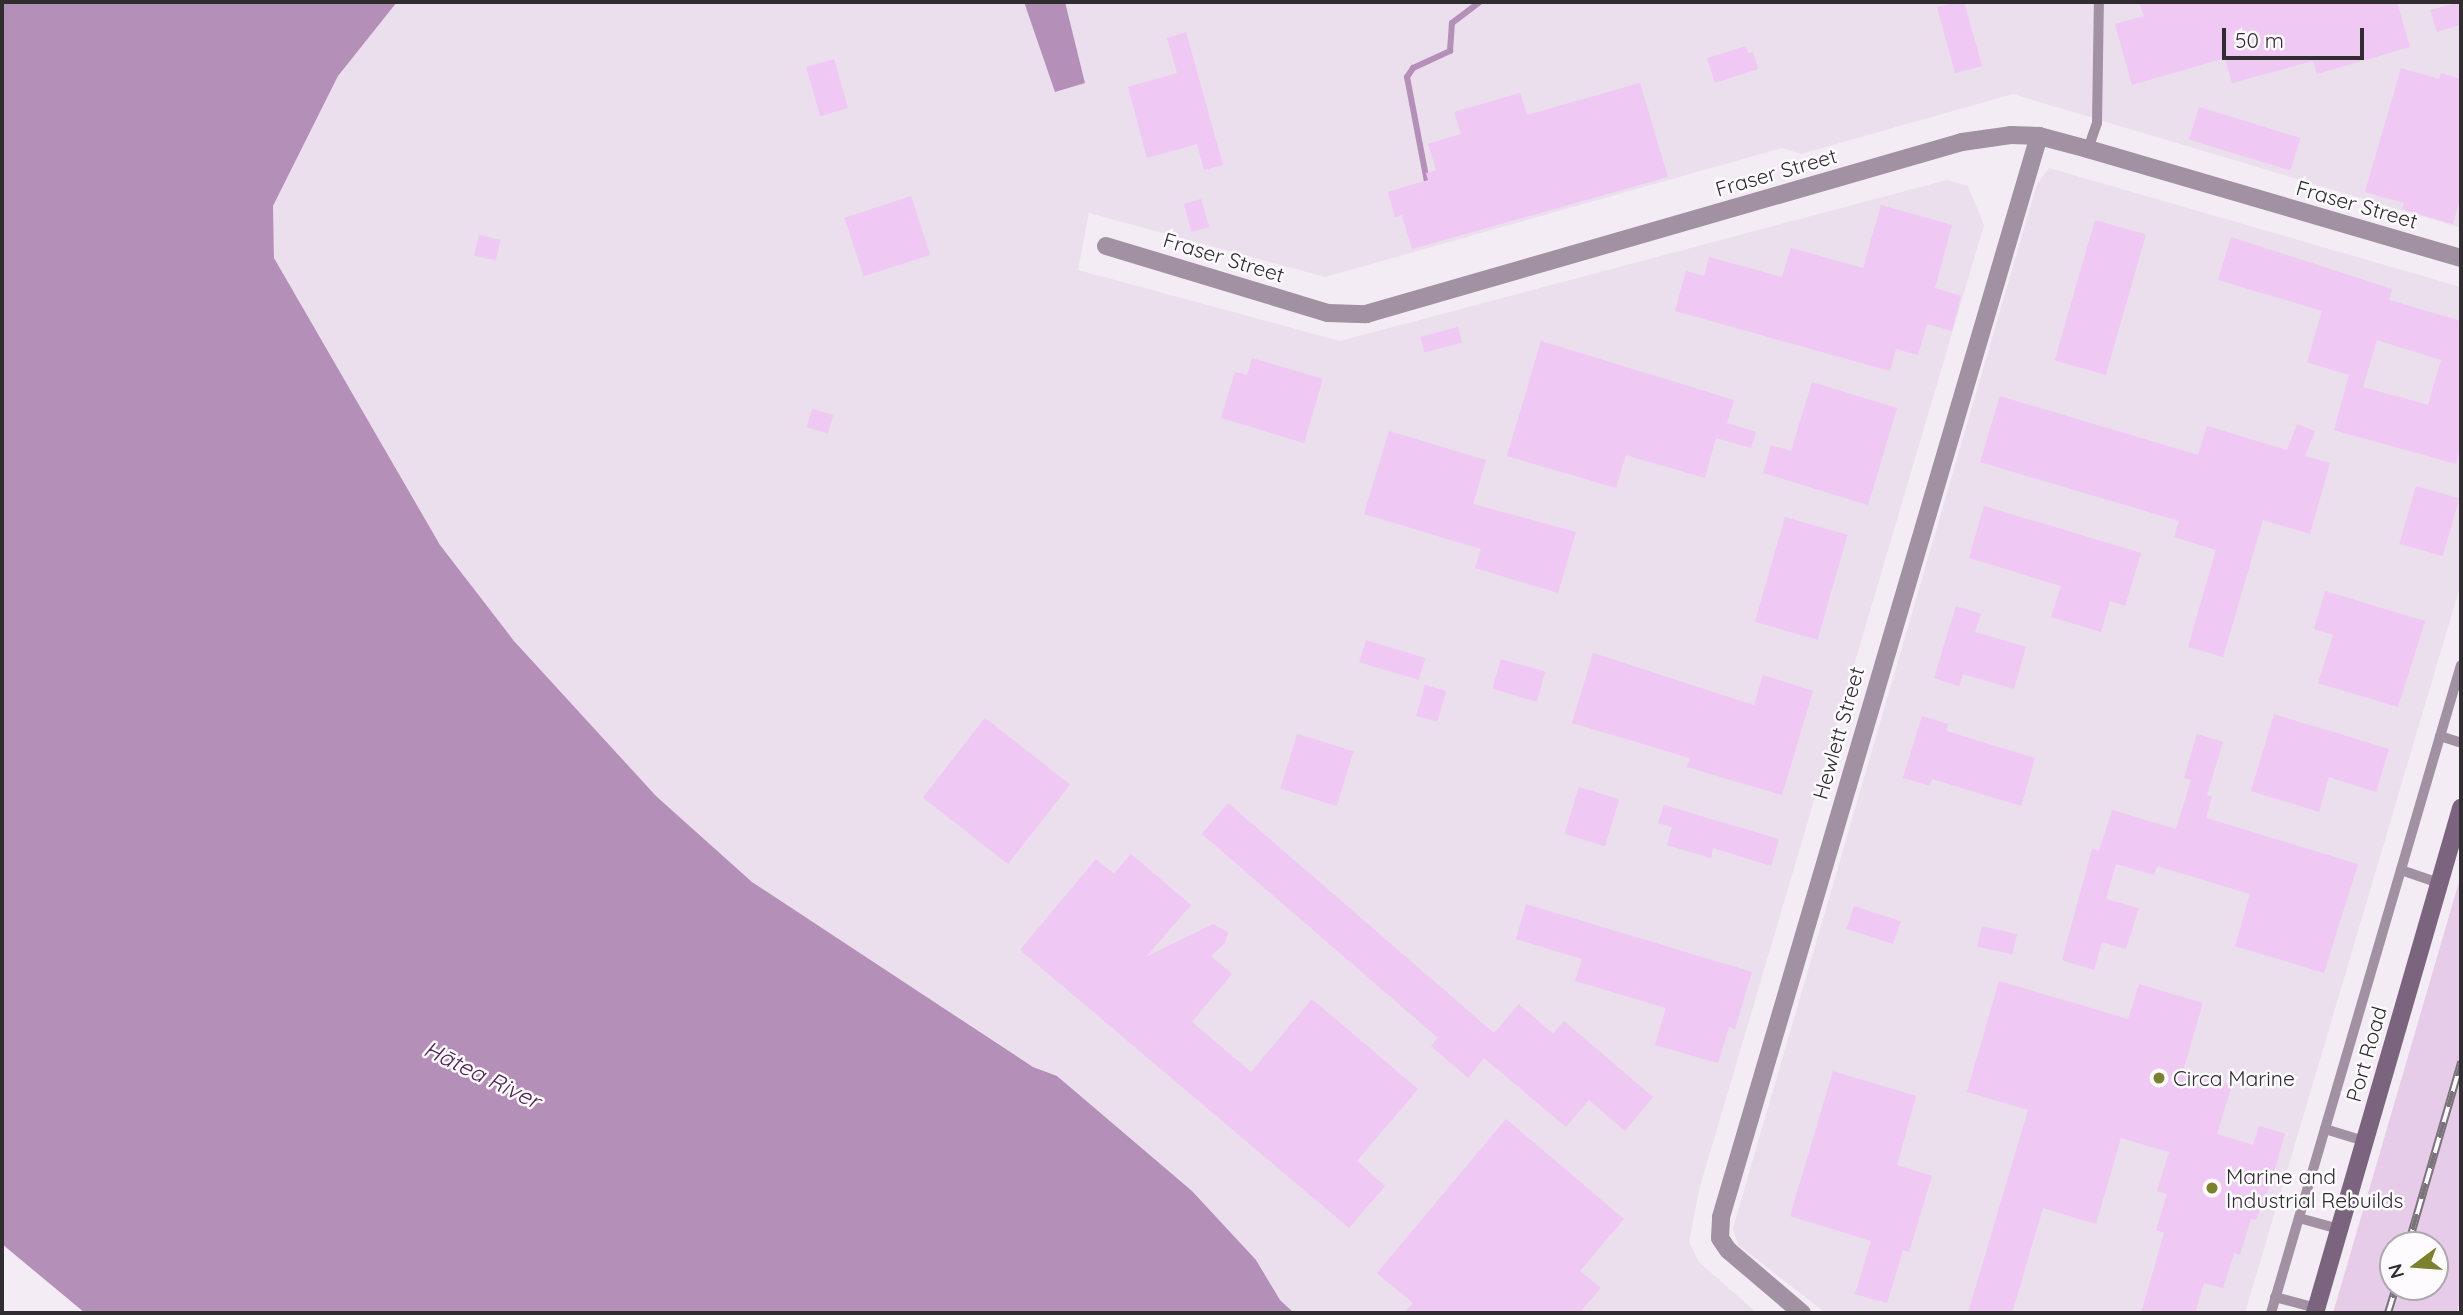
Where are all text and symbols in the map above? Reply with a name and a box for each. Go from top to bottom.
scale bar [2225,14,2367,58]
text: 50 m [2235,27,2284,53]
street label: Fraser Street [1712,143,1840,201]
street label: Fraser Street [2293,175,2421,233]
street label: Fraser Street [1160,227,1288,287]
street label: Hewlett Street [1807,664,1869,802]
street label: Port Road [2340,1003,2392,1105]
water label: Hātea River [419,1035,545,1115]
place label: Circa Marine [2173,1065,2295,1091]
marker: Circa Marine [2151,1070,2167,1086]
place label: Marine and Industrial Rebuilds [2226,1163,2403,1213]
marker: Marine and Industrial Rebuilds [2204,1180,2220,1196]
north arrow [2379,1231,2449,1301]
text: N [2382,1261,2409,1281]

